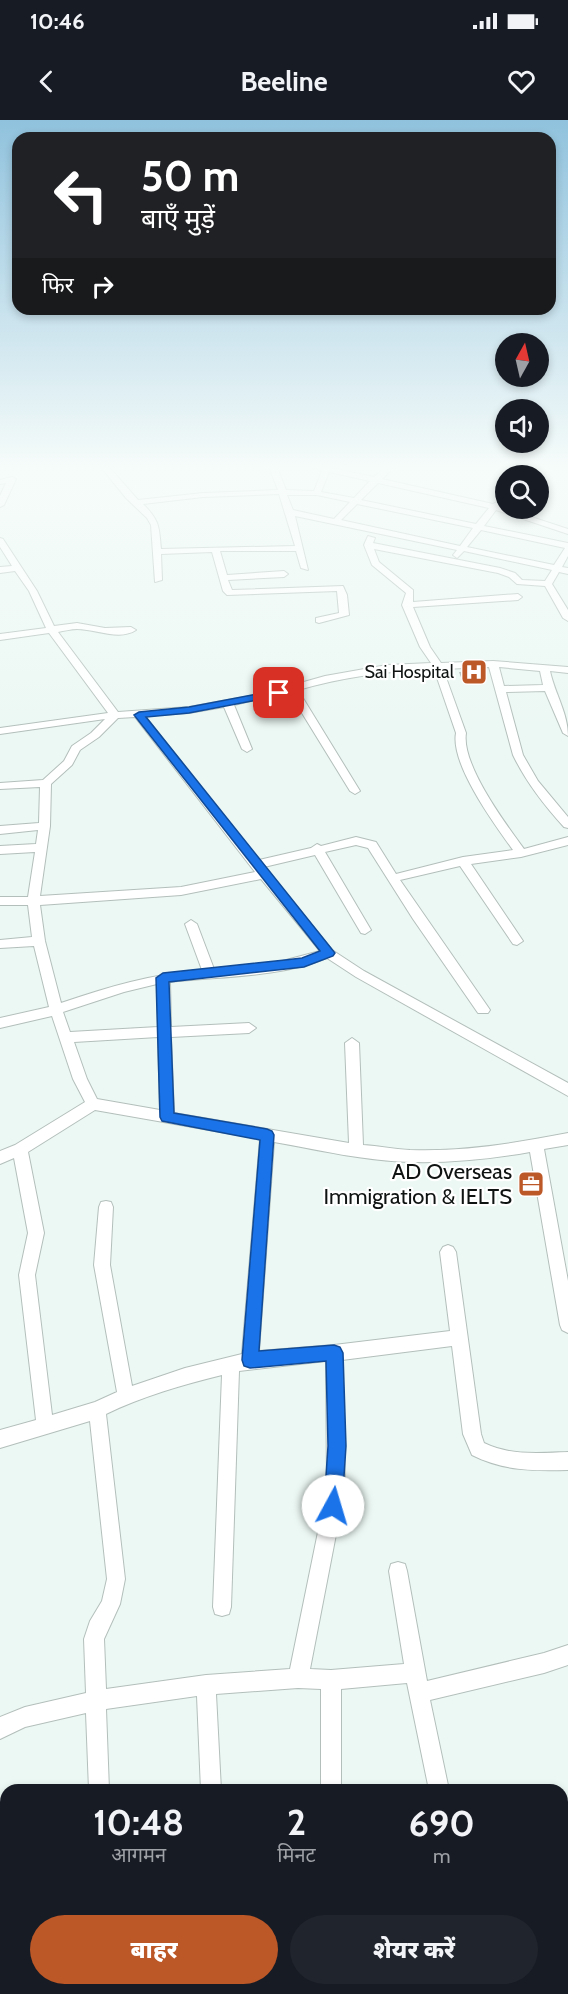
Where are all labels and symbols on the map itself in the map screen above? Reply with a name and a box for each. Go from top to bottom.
north arrow [495,333,549,387]
hospital icon: Sai Hospital [459,657,489,687]
place label: Sai Hospital [364,661,455,683]
pin [253,667,304,718]
place label: AD Overseas Immigration & IELTS [324,1158,512,1210]
office icon: AD Overseas Immigration & IELTS [516,1169,546,1199]
position arrow [301,1474,365,1538]

